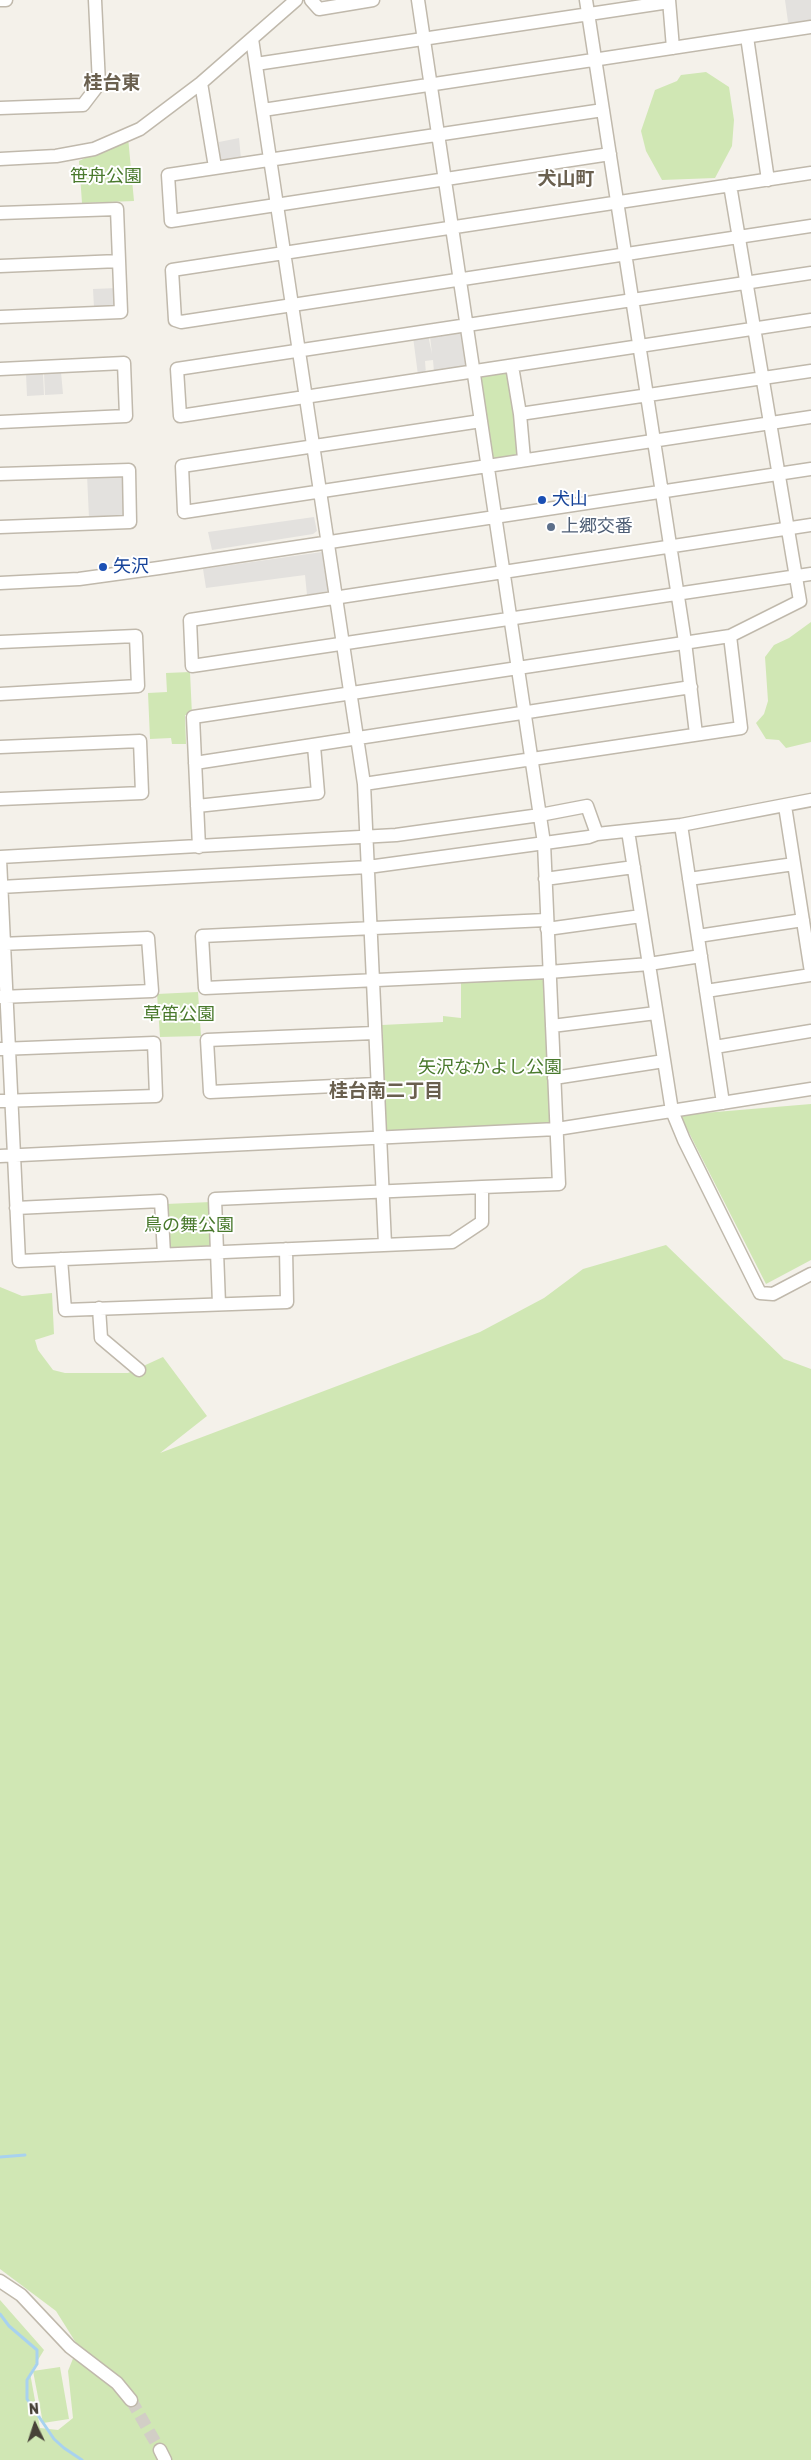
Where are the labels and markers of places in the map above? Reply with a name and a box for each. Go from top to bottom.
place label: 犬山 [552,489,588,511]
marker: 犬山 [536,494,548,506]
place label: 上郷交番 [561,516,633,538]
marker: 上郷交番 [545,521,557,533]
place label: 矢沢 [113,556,149,578]
marker: 矢沢 [97,561,109,573]

